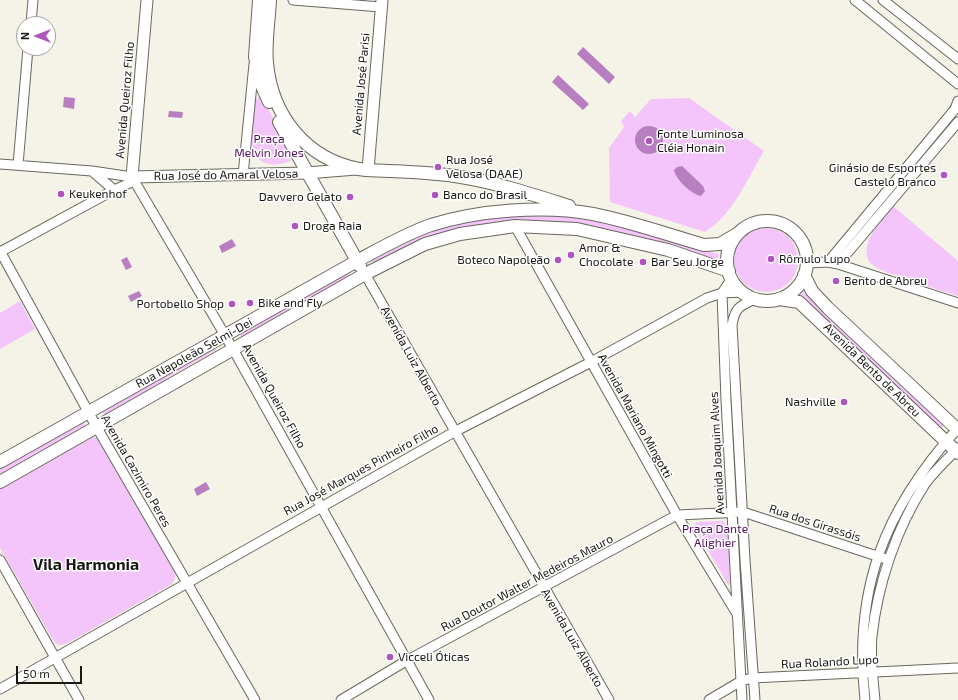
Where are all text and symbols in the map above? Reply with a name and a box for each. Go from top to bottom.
north arrow [16,16,56,56]
text: N [18,32,31,40]
street label: Avenida José Parisi [349,32,373,136]
street label: Avenida Queiroz Filho [113,41,137,159]
place label: Fonte Luminosa Cléia Honain [657,127,744,155]
park label: Praça Melvin Jones [234,132,304,160]
marker: Fonte Luminosa Cléia Honain [644,136,654,146]
place label: Rua José Velosa (DAAE) [446,153,523,181]
place label: Ginásio de Esportes Castelo Branco [829,161,936,189]
marker: Rua José Velosa (DAAE) [433,162,443,172]
street label: Rua José do Amaral Velosa [154,167,298,183]
marker: Ginásio de Esportes Castelo Branco [939,170,949,180]
place label: Keukenhof [69,187,127,201]
place label: Banco do Brasil [443,188,527,202]
marker: Keukenhof [56,189,66,199]
place label: Davvero Gelato [259,190,342,204]
marker: Banco do Brasil [430,190,440,200]
marker: Davvero Gelato [345,192,355,202]
place label: Droga Raia [303,219,362,233]
marker: Droga Raia [290,221,300,231]
place label: Amor & Chocolate [579,241,633,269]
marker: Amor & Chocolate [566,250,576,260]
place label: Rômulo Lupo [779,252,850,266]
place label: Boteco Napoleão [457,253,550,267]
marker: Rômulo Lupo [766,254,776,264]
marker: Boteco Napoleão [553,255,563,265]
place label: Bar Seu Jorge [651,255,724,269]
marker: Bar Seu Jorge [638,257,648,267]
place label: Bento de Abreu [844,274,927,288]
marker: Bento de Abreu [831,276,841,286]
place label: Bike and Fly [258,296,323,310]
place label: Portobello Shop [137,297,224,311]
marker: Bike and Fly [245,298,255,308]
marker: Portobello Shop [227,299,237,309]
street label: Avenida Luiz Alberto [378,304,444,408]
street label: Rua Napoleão Selmi-Dei [133,315,255,391]
street label: Avenida Bento de Abreu [821,320,923,420]
street label: Avenida Queiroz Filho [239,341,309,451]
street label: Avenida Mariano Mingotti [595,351,675,481]
street label: Avenida Joaquim Alves [707,391,727,515]
place label: Nashville [785,395,836,409]
marker: Nashville [839,397,849,407]
street label: Avenida Cazimiro Peres [98,412,174,530]
street label: Rua José Marques Pinheiro Filho [281,421,441,519]
street label: Rua dos Girassóis [767,501,863,545]
park label: Praça Dante Alighier [682,522,748,550]
street label: Rua Doutor Walter Medeiros Mauro [439,531,615,635]
district label: Vila Harmonia [33,555,139,575]
street label: Avenida Luiz Alberto [538,586,606,690]
place label: Vicceli Óticas [398,650,470,664]
marker: Vicceli Óticas [385,652,395,662]
street label: Rua Rolando Lupo [781,652,879,672]
scale bar [18,658,84,684]
text: 50 m [23,666,50,680]

